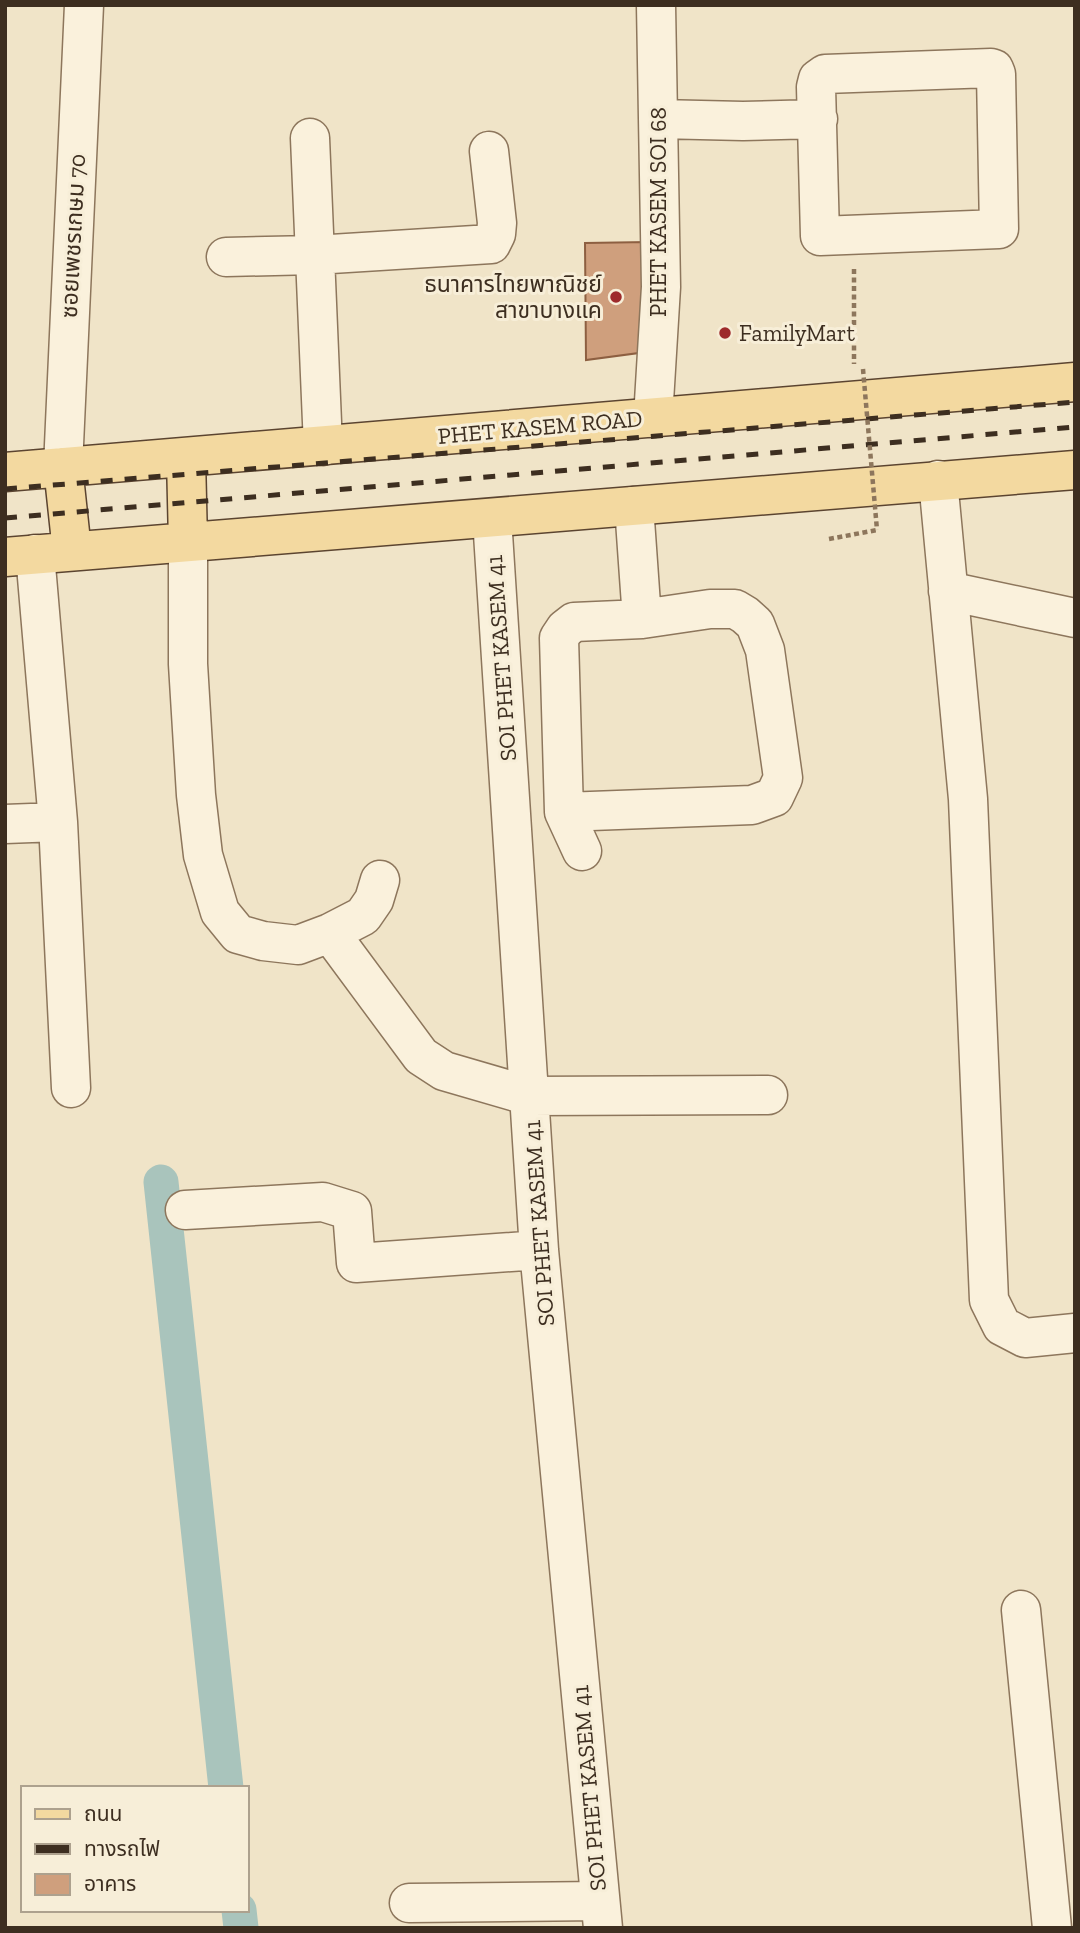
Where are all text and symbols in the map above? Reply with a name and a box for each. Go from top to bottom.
street label: PHET KASEM SOI 68 [644,107,672,317]
street label: ซอยเพชรเกษม 70 [55,153,91,319]
place label: ธนาคารไทยพาณิชย์ สาขาบางแค [424,270,602,324]
marker: ธนาคารไทยพาณิชย์ สาขาบางแค [608,289,624,305]
place label: FamilyMart [739,319,856,347]
marker: FamilyMart [717,325,733,341]
street label: PHET KASEM ROAD [437,404,643,450]
street label: SOI PHET KASEM 41 [480,554,522,762]
street label: SOI PHET KASEM 41 [518,1119,560,1327]
street label: SOI PHET KASEM 41 [566,1684,612,1892]
legend [21,1786,248,1912]
text: ถนน [84,1801,122,1826]
text: ทางรถไฟ [84,1836,160,1861]
text: อาคาร [84,1871,136,1896]

